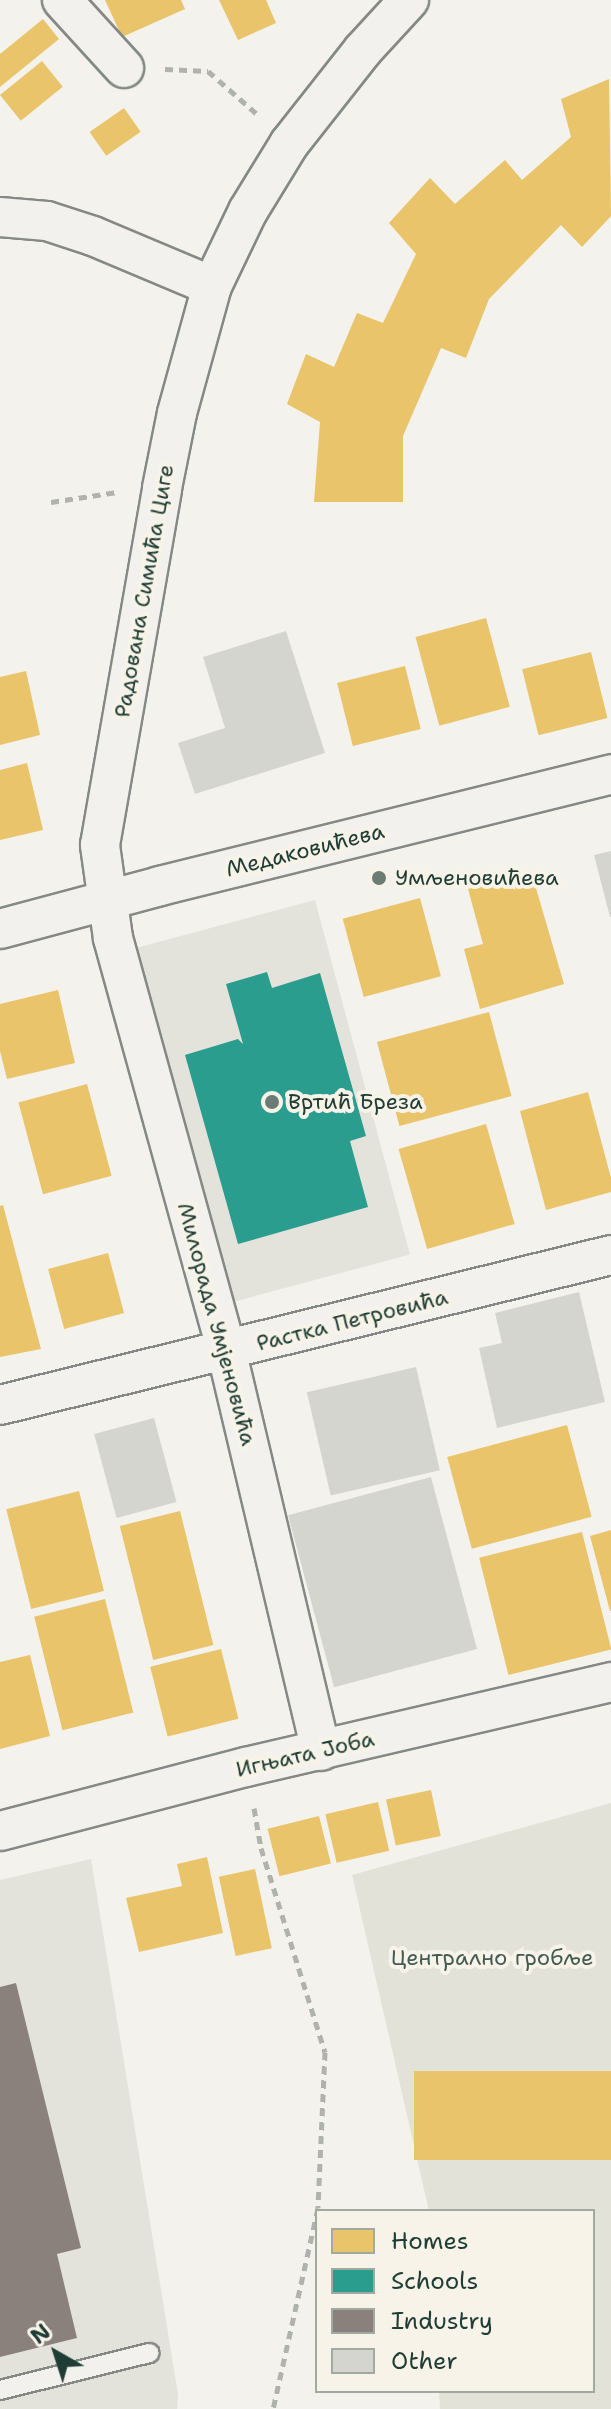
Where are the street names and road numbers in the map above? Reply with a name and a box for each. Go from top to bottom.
street label: Радована Симића Циге [109,462,179,720]
street label: Медаковићева [223,818,387,882]
street label: Милорада Умјеновића [172,1200,262,1448]
street label: Растка Петровића [254,1283,450,1357]
street label: Игњата Јоба [233,1725,377,1783]

